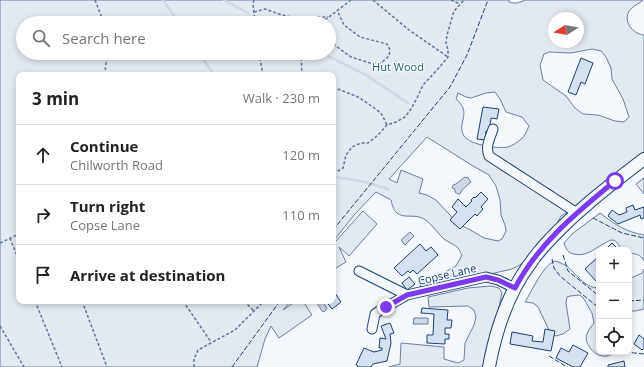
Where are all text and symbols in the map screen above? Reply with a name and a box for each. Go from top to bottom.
north arrow [548,12,584,48]
search box [16,16,336,60]
icon: search [30,27,52,49]
text: Search here [62,28,146,48]
park label: Hut Wood [372,59,424,74]
text: 3 min [32,87,79,110]
text: Walk · 230 m [243,89,320,107]
text: Continue [70,136,138,156]
icon: ahead [32,144,54,166]
text: 120 m [282,146,320,164]
text: Chilworth Road [70,156,163,174]
route start [606,172,624,190]
text: Turn right [70,196,145,216]
icon: right [32,204,54,226]
text: 110 m [282,206,320,224]
text: Copse Lane [70,216,140,234]
map controls [596,247,632,355]
button: + [596,247,632,283]
street label: Copse Lane [416,260,478,288]
icon: arrive [32,264,54,286]
text: Arrive at destination [70,265,225,285]
button: − [596,283,632,319]
route end [377,298,395,316]
button: locate [596,319,632,355]

